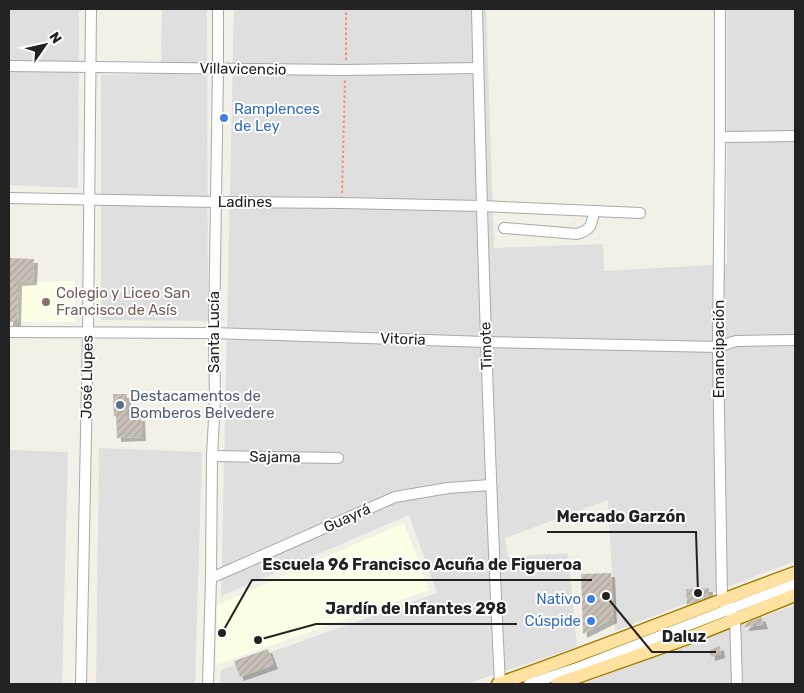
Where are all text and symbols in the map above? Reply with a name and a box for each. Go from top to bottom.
north arrow [20,20,70,70]
text: N [45,29,65,47]
street label: Villavicencio [199,59,287,79]
place label: Ramplences de Ley [234,100,320,135]
marker: Ramplences de Ley [218,112,230,124]
street label: Ladines [218,193,273,211]
place label: Colegio y Liceo San Francisco de Asís [56,284,190,319]
street label: Santa Lucía [205,291,223,373]
marker: Colegio y Liceo San Francisco de Asís [40,296,52,308]
street label: Emancipación [710,300,728,398]
street label: Timote [476,321,496,371]
street label: Vitoria [380,329,426,349]
street label: José Llupes [77,335,97,419]
place label: Destacamentos de Bomberos Belvedere [130,387,275,422]
marker: Destacamentos de Bomberos Belvedere [114,399,126,411]
street label: Sajama [249,448,301,466]
street label: Guayrá [321,500,373,536]
callout: Mercado Garzón [547,501,696,532]
text: Mercado Garzón [556,507,686,526]
callout: Escuela 96 Francisco Acuña de Figueroa [252,549,592,580]
text: Escuela 96 Francisco Acuña de Figueroa [262,555,582,574]
place label: Nativo [536,590,581,608]
callout: Jardín de Infantes 298 [316,593,517,624]
marker: Nativo [585,593,597,605]
text: Jardín de Infantes 298 [325,599,507,618]
place label: Cúspide [524,612,581,630]
marker: Cúspide [585,615,597,627]
callout: Daluz [652,621,716,652]
text: Daluz [662,627,706,646]

